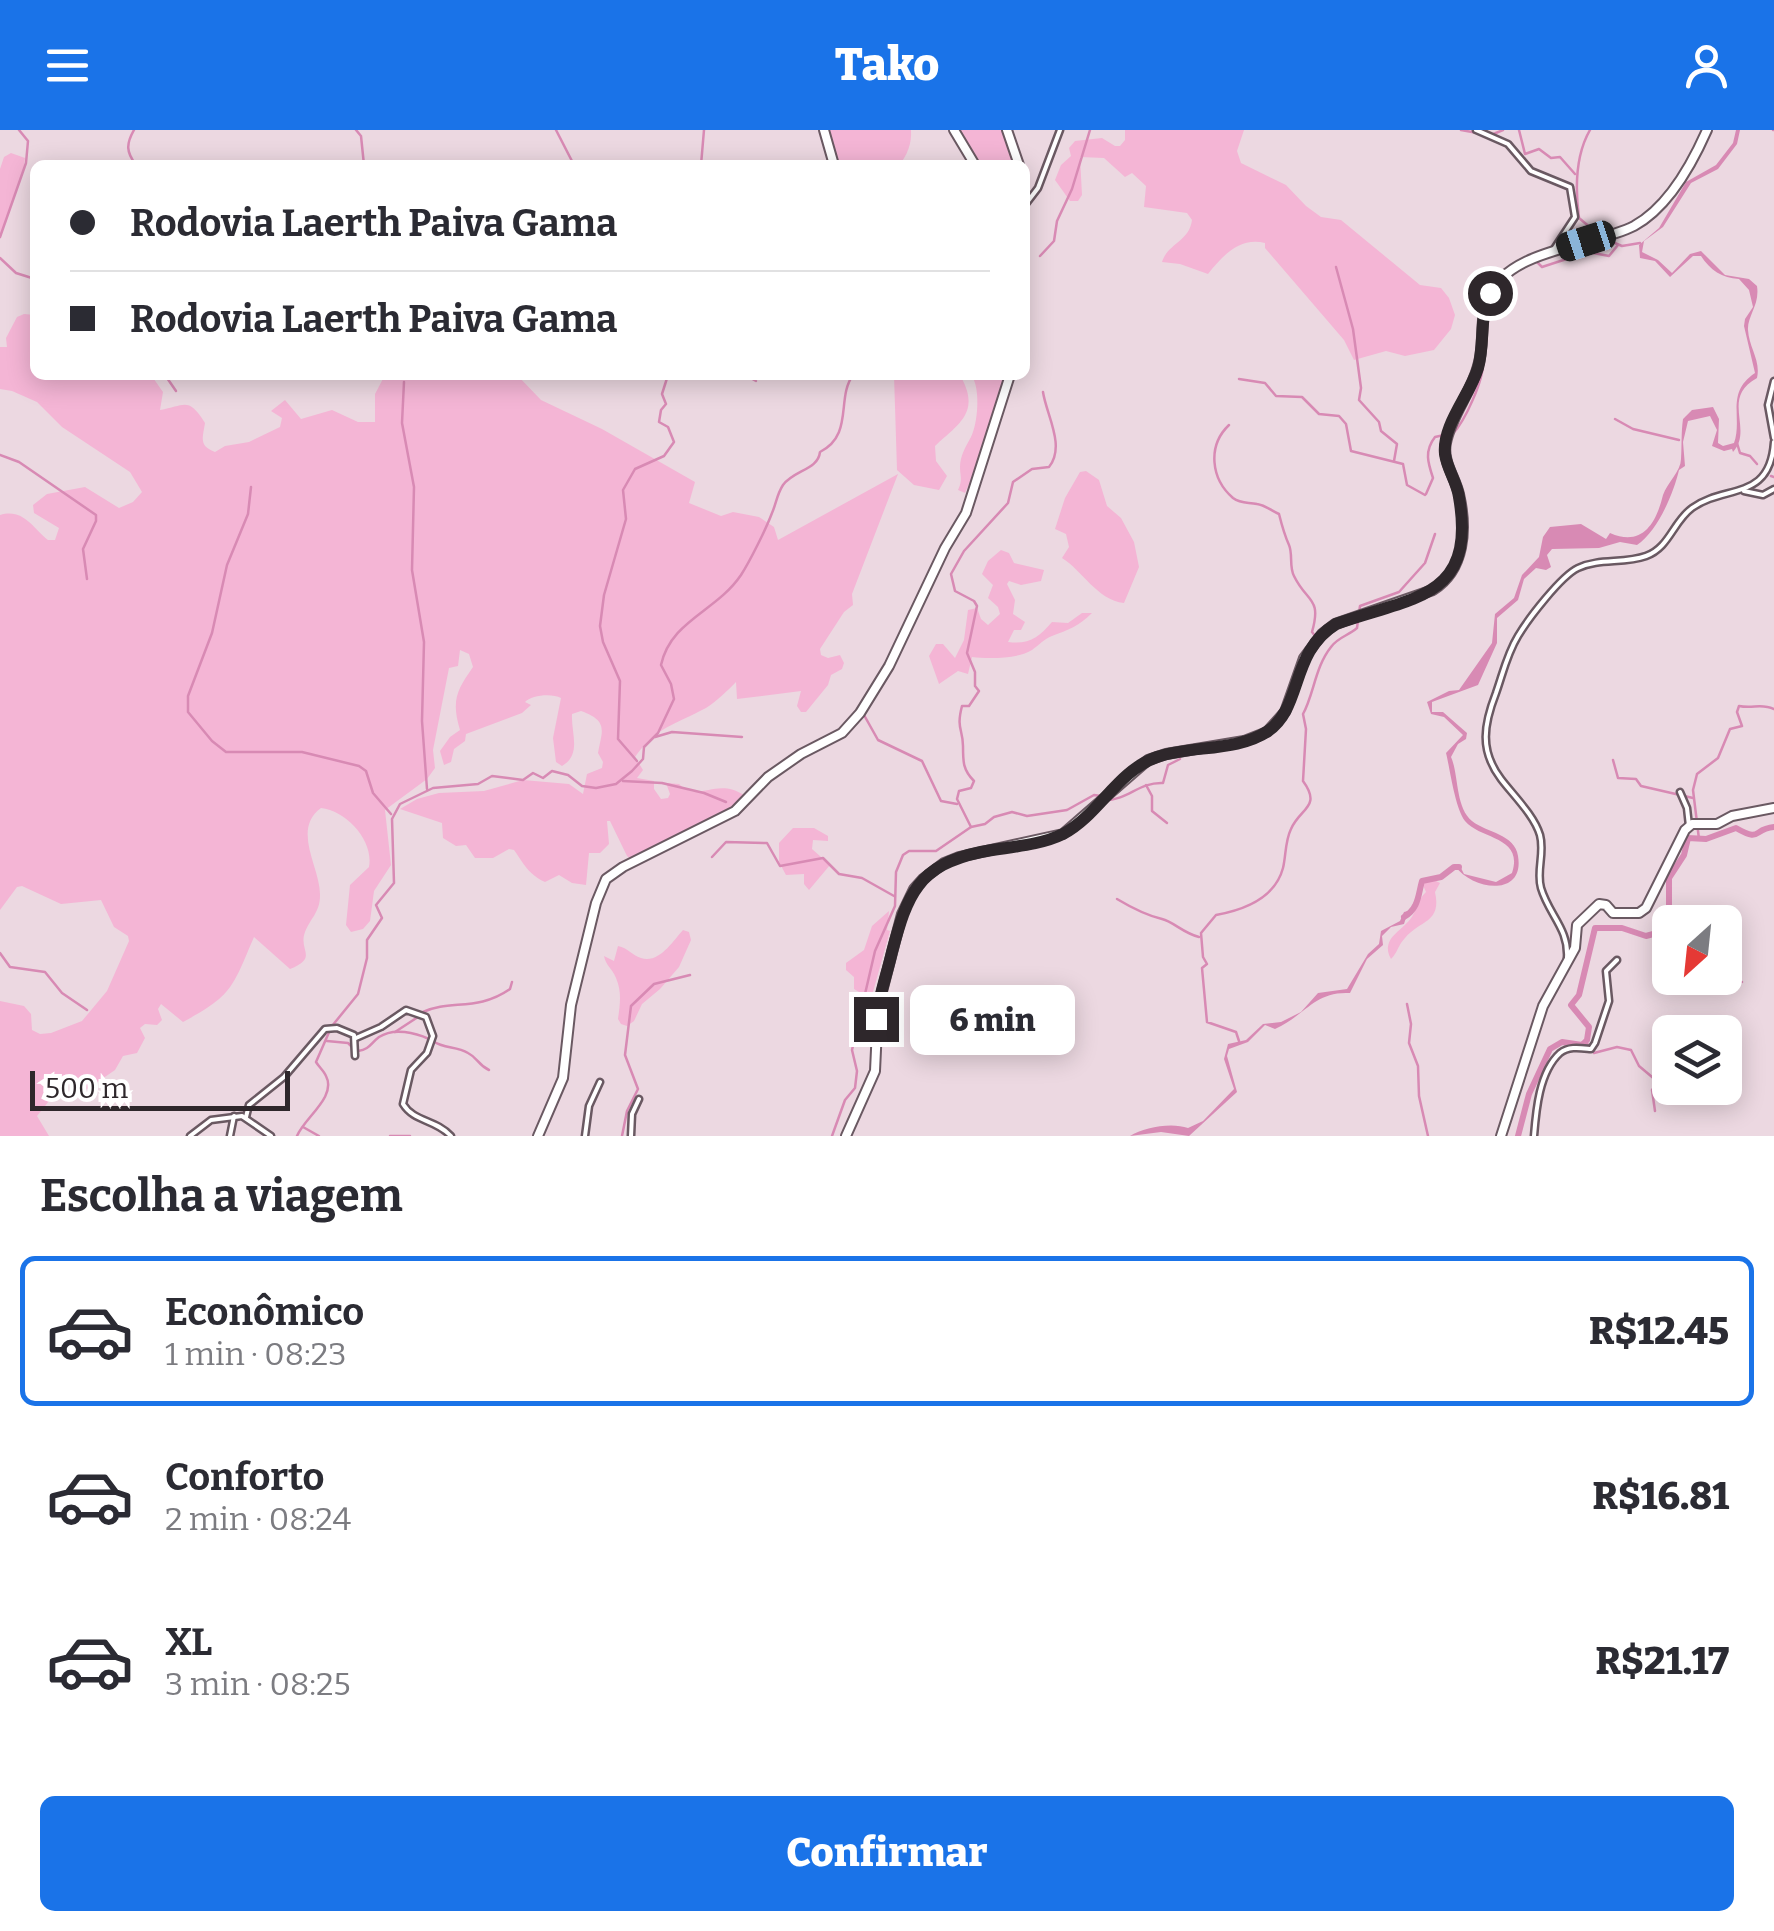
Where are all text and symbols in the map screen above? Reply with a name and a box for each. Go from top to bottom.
icon: menu [40,38,95,93]
text: Tako [835,38,939,92]
icon: person [1679,38,1734,93]
text: Rodovia Laerth Paiva Gama [130,200,617,246]
car [1553,217,1619,265]
route start [1468,271,1513,316]
text: Rodovia Laerth Paiva Gama [130,296,617,342]
north arrow [1652,905,1742,995]
map controls [1652,905,1742,1105]
callout: 6 min [911,984,1076,1054]
route end [854,997,899,1042]
text: 6 min [949,1001,1036,1039]
button: layers [1652,1015,1742,1105]
scale bar [30,1066,290,1110]
text: 500 m [45,1072,128,1105]
text: Escolha a viagem [40,1169,403,1223]
icon: car [45,1286,135,1376]
text: Econômico [165,1289,364,1335]
text: R$12.45 [1589,1308,1729,1354]
text: 1 min · 08:23 [165,1335,346,1373]
icon: car [45,1451,135,1541]
text: Conforto [165,1454,325,1500]
text: R$16.81 [1592,1473,1729,1519]
text: 2 min · 08:24 [165,1500,351,1538]
icon: car [45,1616,135,1706]
text: XL [165,1619,212,1665]
text: R$21.17 [1596,1638,1729,1684]
text: 3 min · 08:25 [165,1665,351,1703]
button: Confirmar [40,1796,1734,1911]

